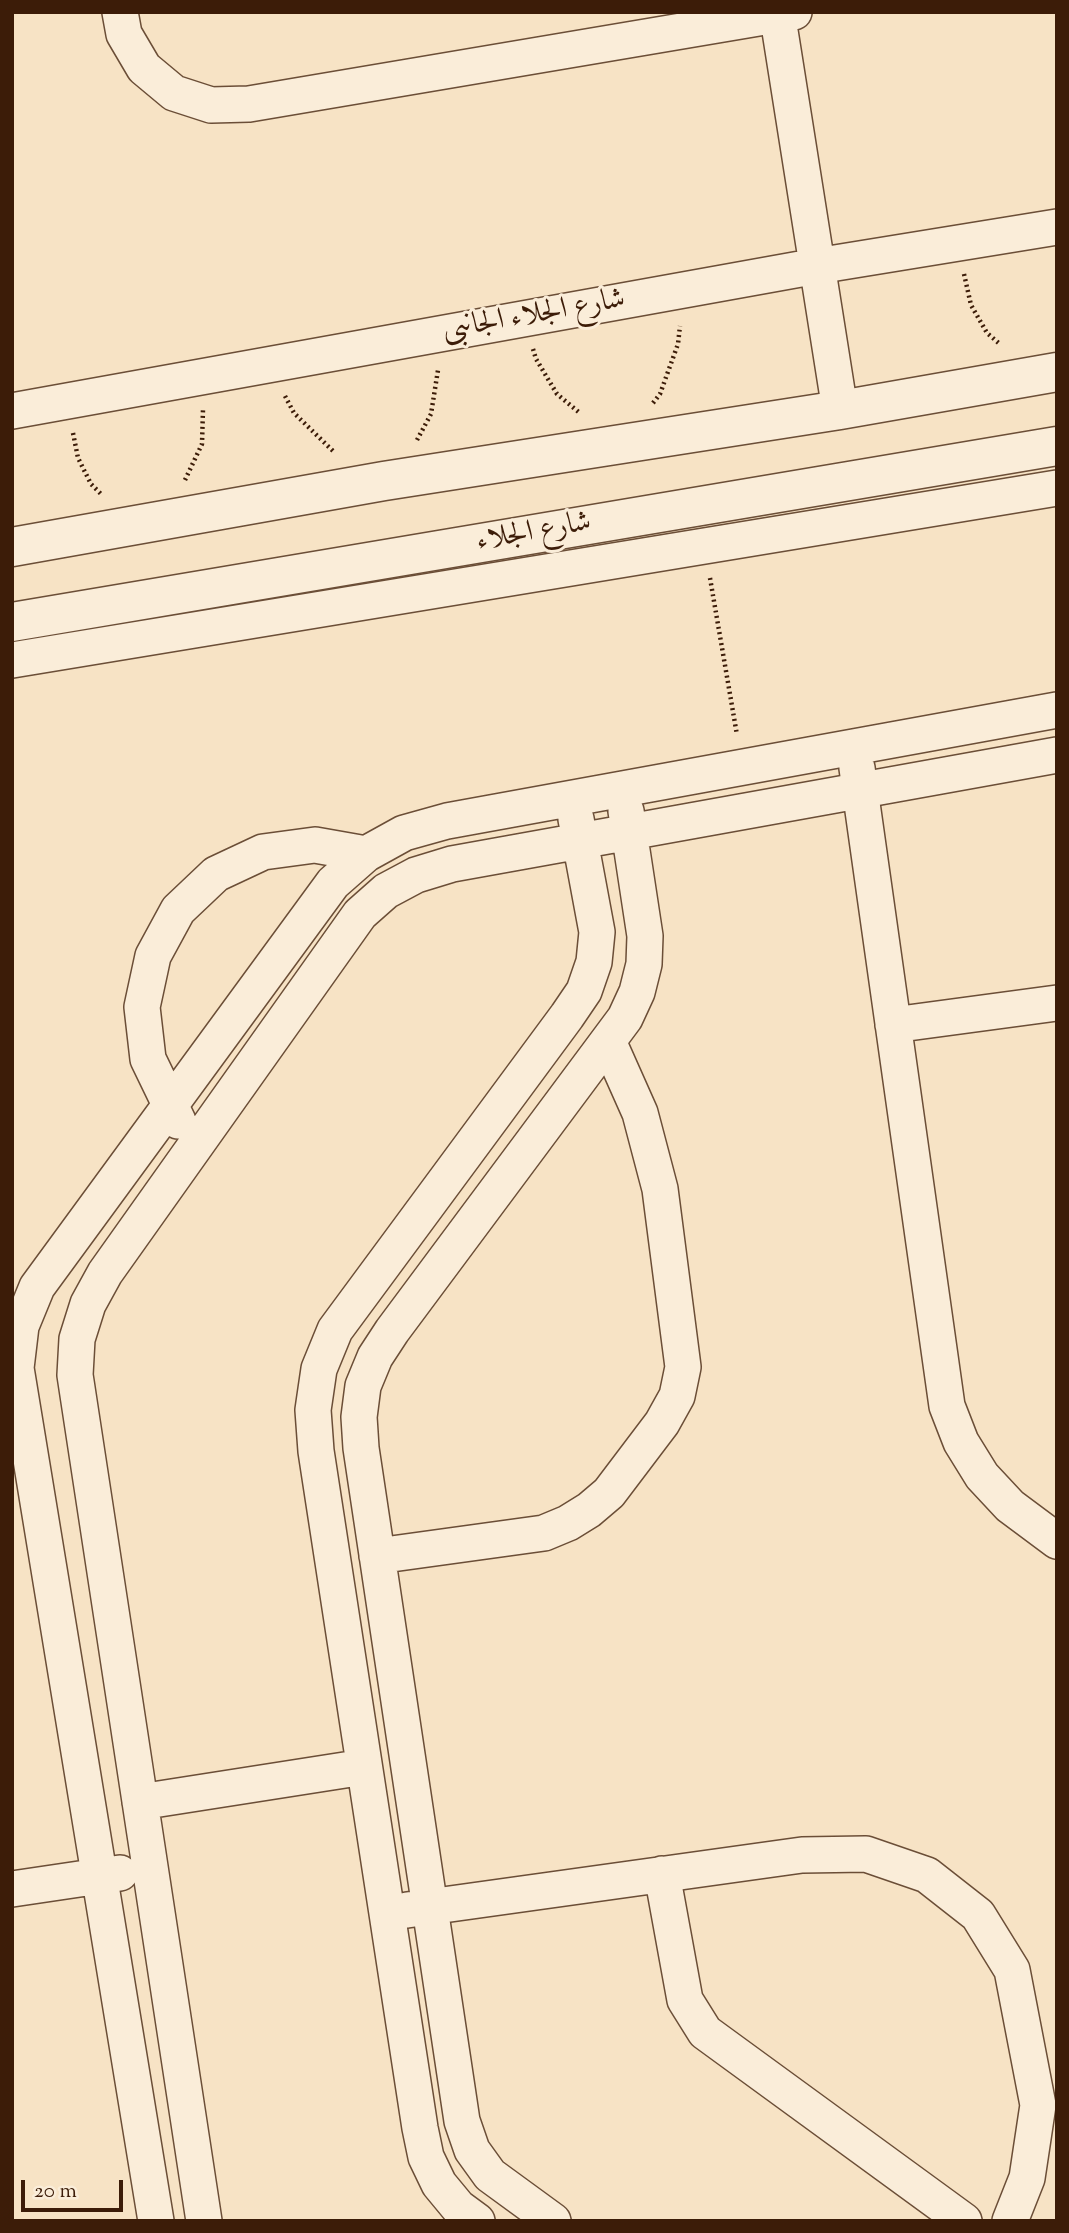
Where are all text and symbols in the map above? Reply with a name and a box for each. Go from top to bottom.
street label: شارع الجلاء الجانبى [440,283,628,351]
street label: شارع الجلاء [474,506,594,562]
scale bar [24,2166,126,2210]
text: 20 m [34,2177,77,2207]

